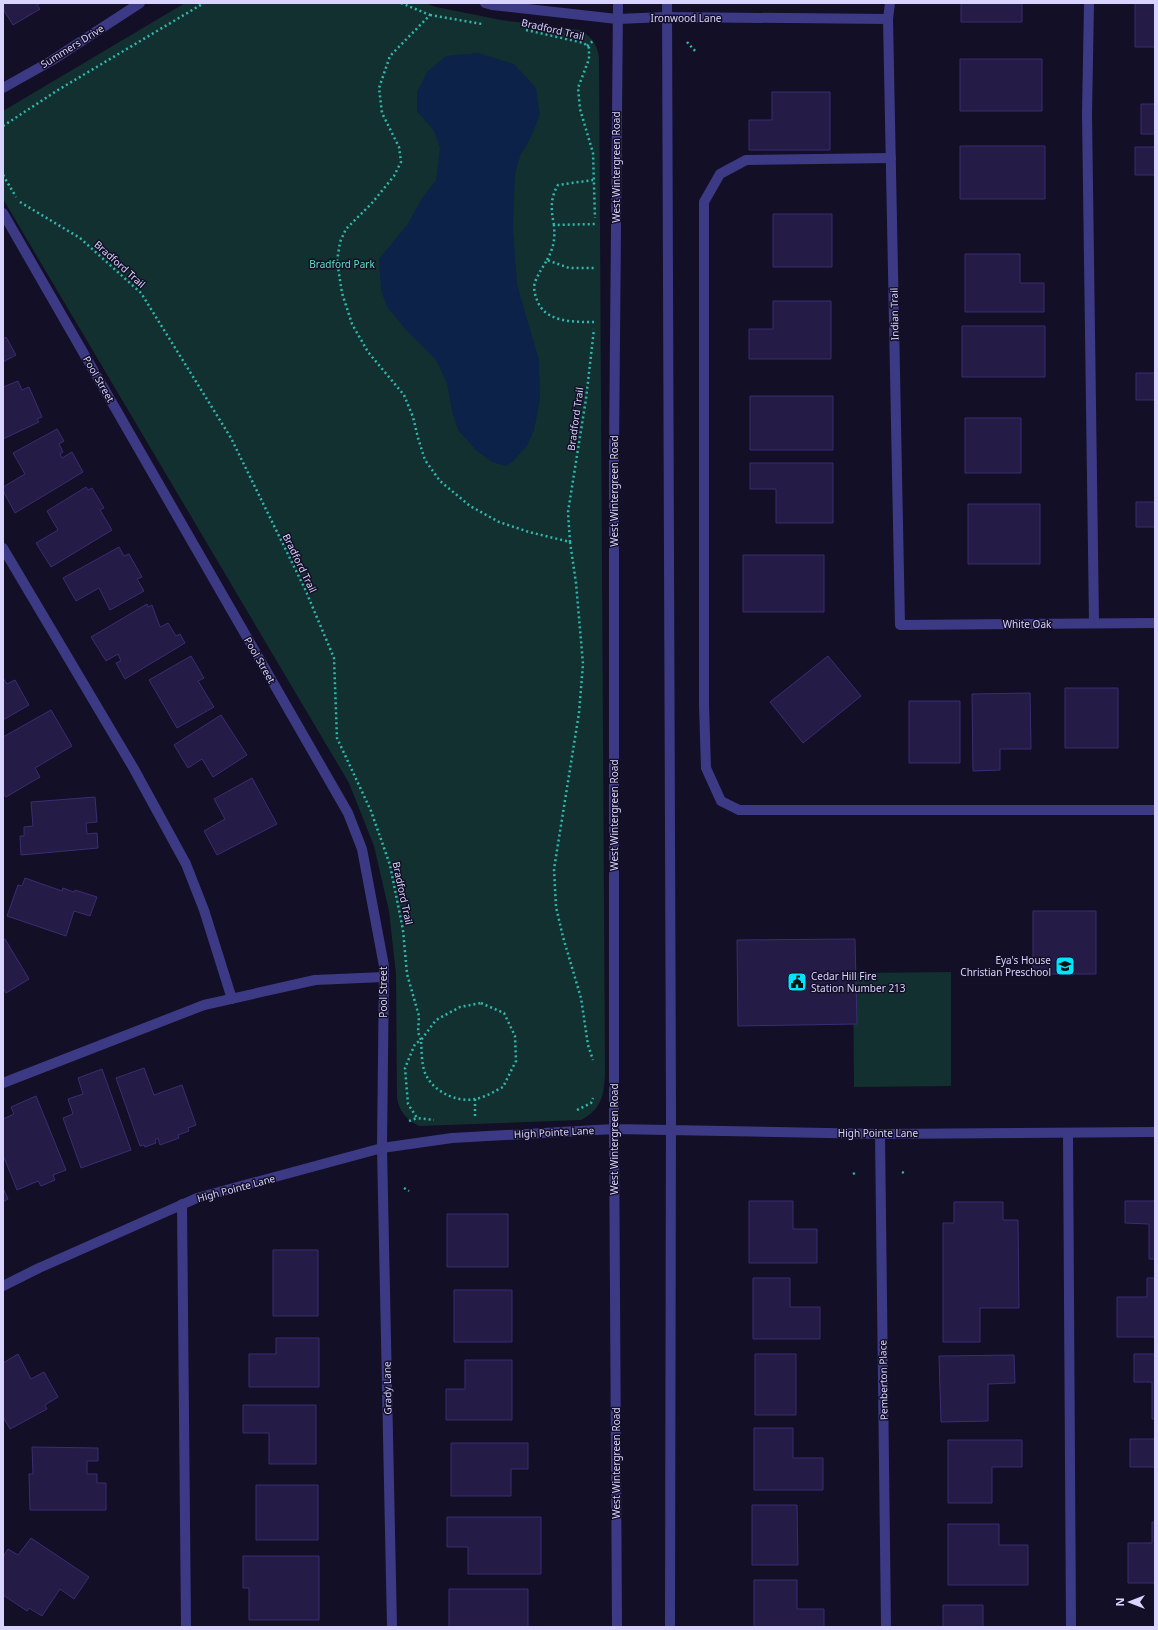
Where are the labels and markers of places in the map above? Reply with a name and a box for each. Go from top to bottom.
place label: Eya's House Christian Preschool [960,953,1051,979]
school or university icon: Eya's House Christian Preschool [1054,955,1076,977]
place label: Cedar Hill Fire Station Number 213 [811,969,906,995]
public building icon: Cedar Hill Fire Station Number 213 [786,971,808,993]

